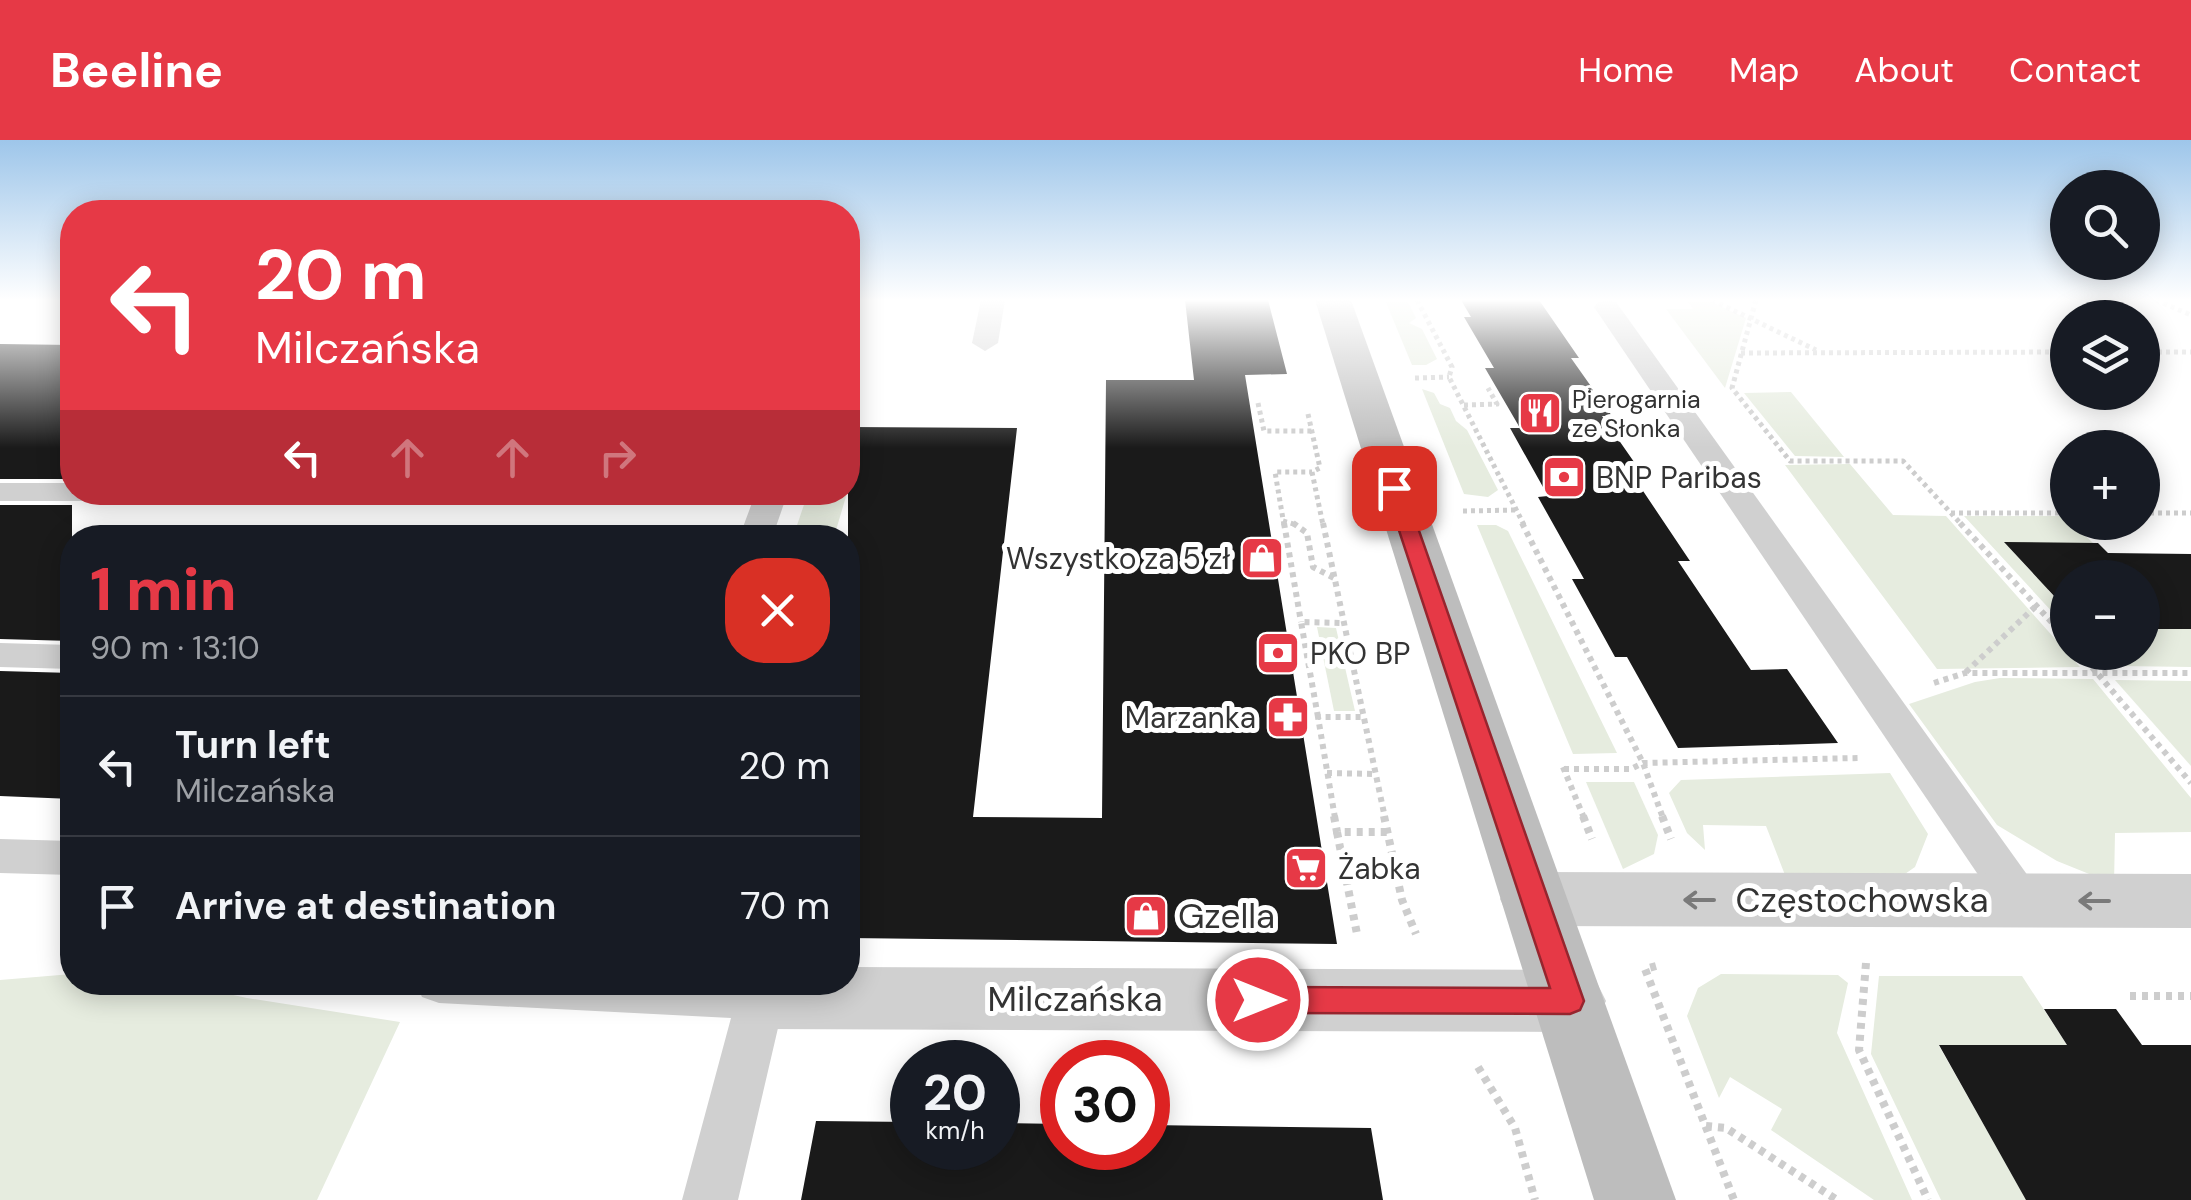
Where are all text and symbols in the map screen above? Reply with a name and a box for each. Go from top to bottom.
text: Beeline [50,39,223,102]
text: Home [1578,47,1674,93]
text: Map [1729,47,1799,93]
text: About [1854,47,1954,93]
text: Contact [2009,47,2141,93]
map controls [2050,170,2160,670]
button: search [2050,170,2160,280]
text: 20 m [255,230,427,321]
icon: left [90,240,220,370]
button: layers [2050,300,2160,410]
text: Milczańska [255,318,480,377]
place label: Pierogarnia ze Słonka [1572,383,1701,445]
restaurant icon: Pierogarnia ze Słonka [1517,390,1563,436]
icon: left [275,430,330,485]
icon: ahead [380,430,435,485]
icon: ahead [485,430,540,485]
icon: right [590,430,645,485]
button: + [2050,430,2160,540]
pin [1352,446,1437,531]
bank icon: BNP Paribas [1541,454,1587,500]
place label: BNP Paribas [1596,458,1762,497]
icon: arrive [1367,461,1422,516]
shop icon: Wszystko za 5 zł [1239,535,1285,581]
place label: Wszystko za 5 zł [1006,539,1230,578]
text: 1 min [90,550,237,629]
button: close [725,558,830,663]
button: − [2050,560,2160,670]
text: 90 m · 13:10 [90,627,260,669]
bank icon: PKO BP [1255,630,1301,676]
place label: PKO BP [1310,634,1410,673]
pharmacy icon: Marzanka [1265,694,1311,740]
place label: Marzanka [1125,698,1256,737]
text: Turn left [175,720,331,770]
icon: left [90,739,145,794]
text: 20 m [739,741,830,791]
text: Milczańska [175,770,335,812]
supermarket icon: Żabka [1283,845,1329,891]
place label: Żabka [1338,849,1421,888]
street label: Częstochowska [1736,877,1988,923]
icon: arrive [90,879,145,934]
text: Arrive at destination [175,881,557,931]
text: 70 m [740,881,830,931]
one-way arrow [1683,890,1716,910]
one-way arrow [2078,892,2110,910]
shop icon: Gzella [1123,893,1169,939]
place label: Gzella [1178,893,1275,939]
position arrow [1206,948,1310,1052]
street label: Milczańska [988,976,1162,1022]
speed limit sign: 30 [1040,1040,1170,1170]
text: 20 [923,1060,987,1126]
text: km/h [925,1114,985,1147]

